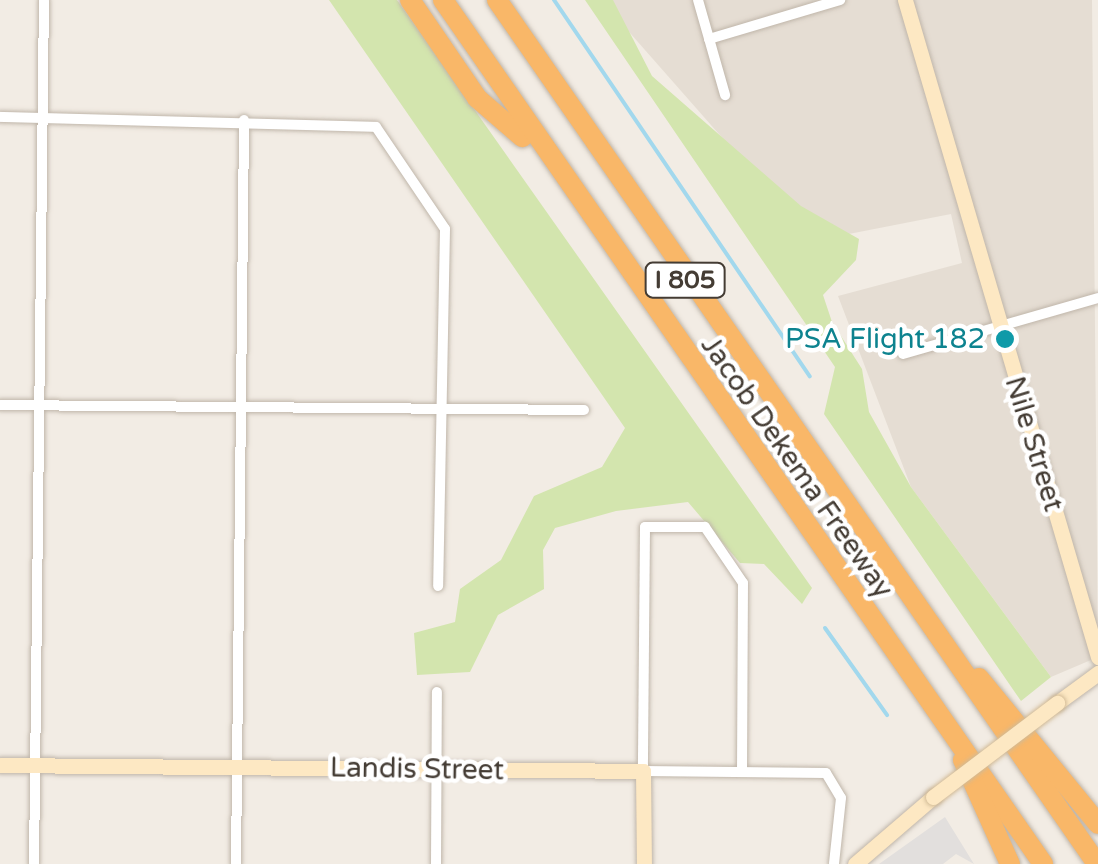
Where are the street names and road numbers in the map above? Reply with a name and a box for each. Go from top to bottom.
road number: I 805 [642,260,728,300]
street label: Jacob Dekema Freeway [694,330,900,604]
street label: Nile Street [998,372,1070,516]
street label: Landis Street [330,751,504,787]

